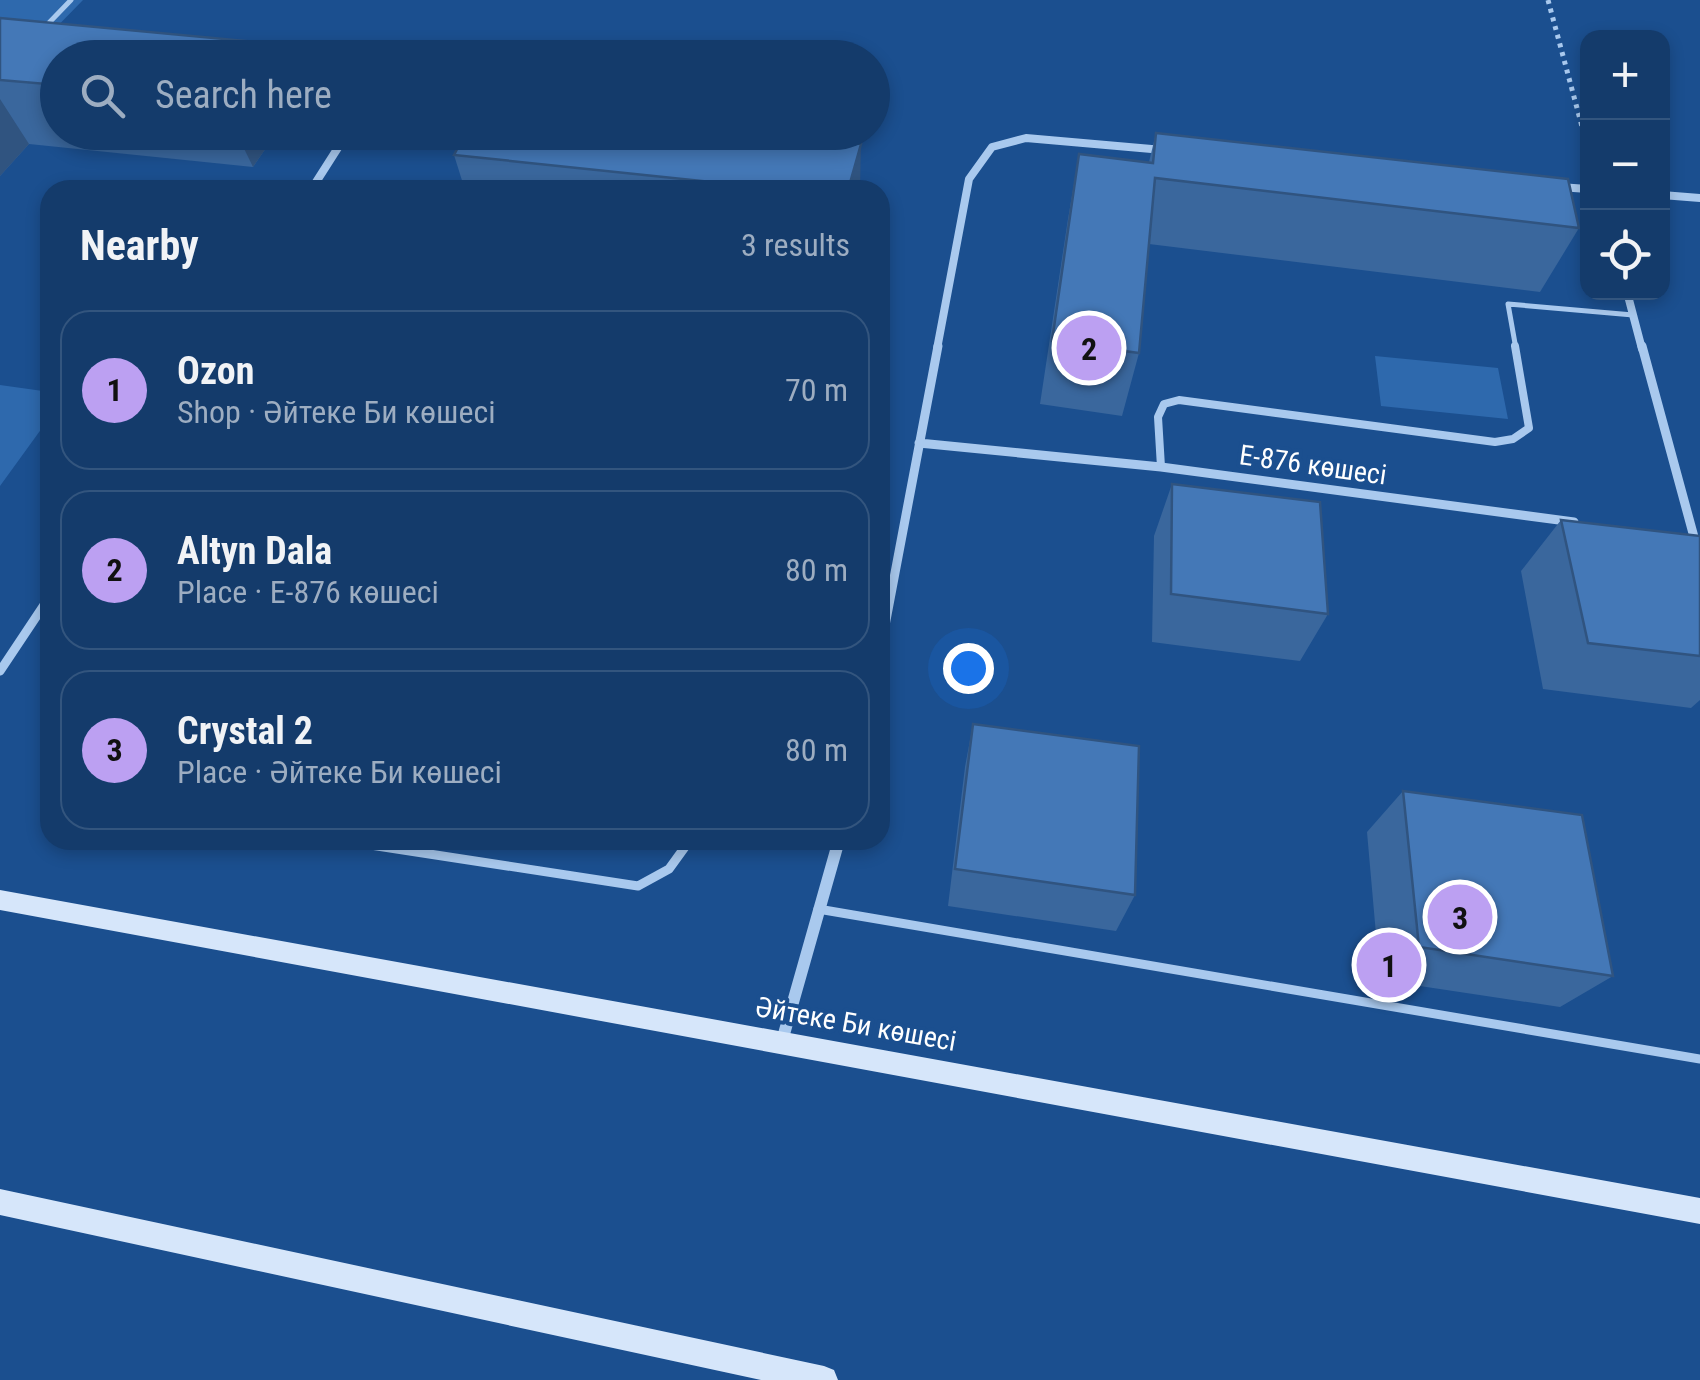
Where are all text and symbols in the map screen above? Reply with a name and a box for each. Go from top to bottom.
map controls [1580,30,1670,300]
button: + [1580,30,1670,120]
search box [40,40,890,150]
icon: search [75,68,130,123]
text: Search here [155,73,332,117]
button: − [1580,120,1670,210]
button: locate [1580,210,1670,300]
text: Nearby [80,221,199,270]
text: 3 results [741,226,850,264]
pin: 2 [1056,310,1122,386]
text: Ozon [177,349,254,393]
text: 1 [106,371,123,409]
text: 70 m [785,371,848,409]
text: Shop · Әйтеке Би көшесі [177,393,496,431]
street label: Е-876 көшесі [1237,438,1389,492]
text: Altyn Dala [177,529,332,573]
text: 2 [106,551,123,589]
text: 80 m [785,551,848,589]
text: Place · Е-876 көшесі [177,573,439,611]
your location [943,643,994,694]
text: Crystal 2 [177,709,313,753]
text: 3 [106,731,123,769]
text: 80 m [785,731,848,769]
text: Place · Әйтеке Би көшесі [177,753,502,791]
pin: 3 [1428,880,1492,954]
pin: 1 [1356,928,1422,1002]
street label: Әйтеке Би көшесі [753,990,959,1058]

